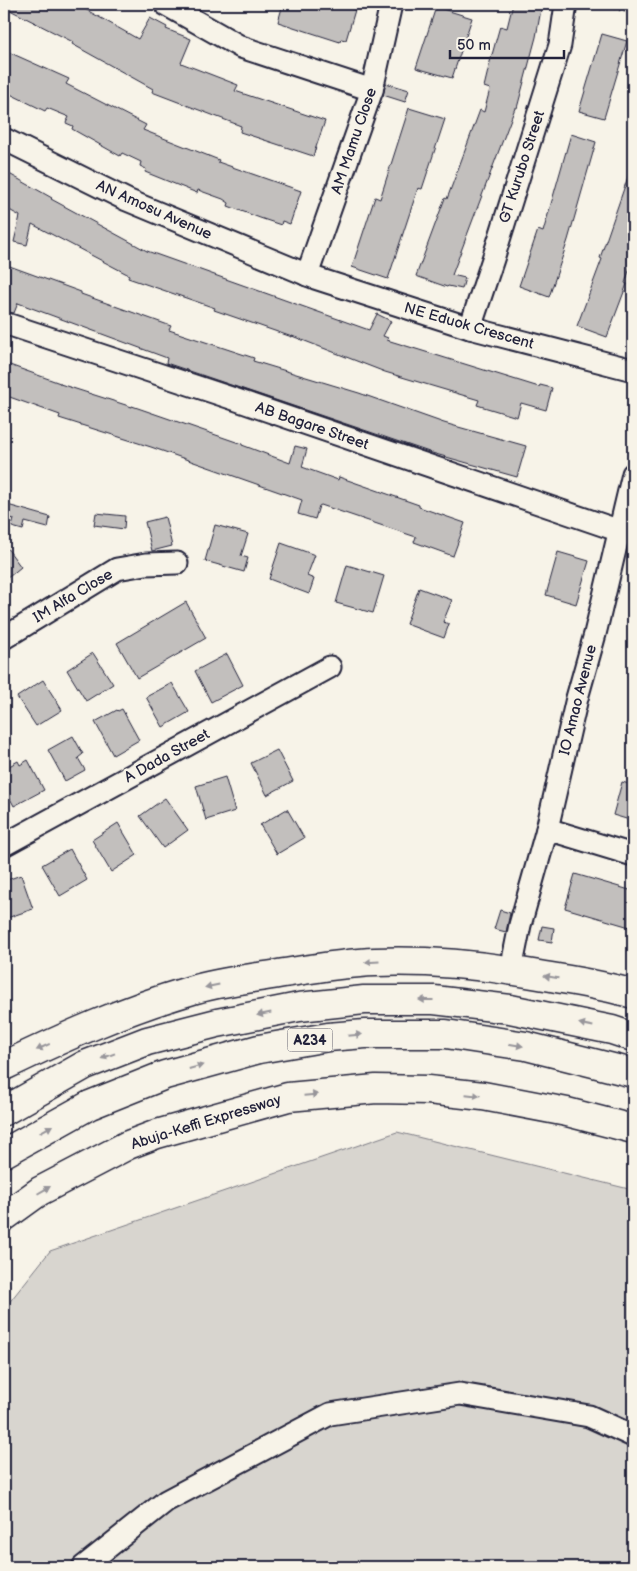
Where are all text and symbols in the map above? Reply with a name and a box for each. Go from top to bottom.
scale bar [450,28,563,60]
text: 50 m [457,36,491,55]
street label: AM Mamu Close [327,85,381,197]
street label: GT Kurubo Street [495,108,549,226]
street label: AN Amosu Avenue [93,176,215,244]
street label: NE Eduok Crescent [402,298,536,354]
street label: AB Bagare Street [253,398,371,454]
street label: IM Alfa Close [30,565,116,627]
street label: IO Amao Avenue [555,643,601,757]
street label: A Dada Street [121,725,213,787]
one-way arrow [364,959,380,967]
one-way arrow [543,973,559,981]
one-way arrow [203,982,219,990]
one-way arrow [418,996,434,1004]
one-way arrow [256,1010,272,1018]
one-way arrow [579,1021,594,1029]
road number: A234 [288,1028,332,1052]
one-way arrow [347,1031,363,1039]
one-way arrow [509,1041,525,1049]
one-way arrow [36,1043,50,1051]
one-way arrow [100,1052,115,1060]
one-way arrow [188,1062,203,1070]
street label: Abuja-Keffi Expressway [129,1090,284,1154]
one-way arrow [303,1091,319,1099]
one-way arrow [465,1091,481,1099]
one-way arrow [39,1125,54,1133]
one-way arrow [38,1185,51,1194]

